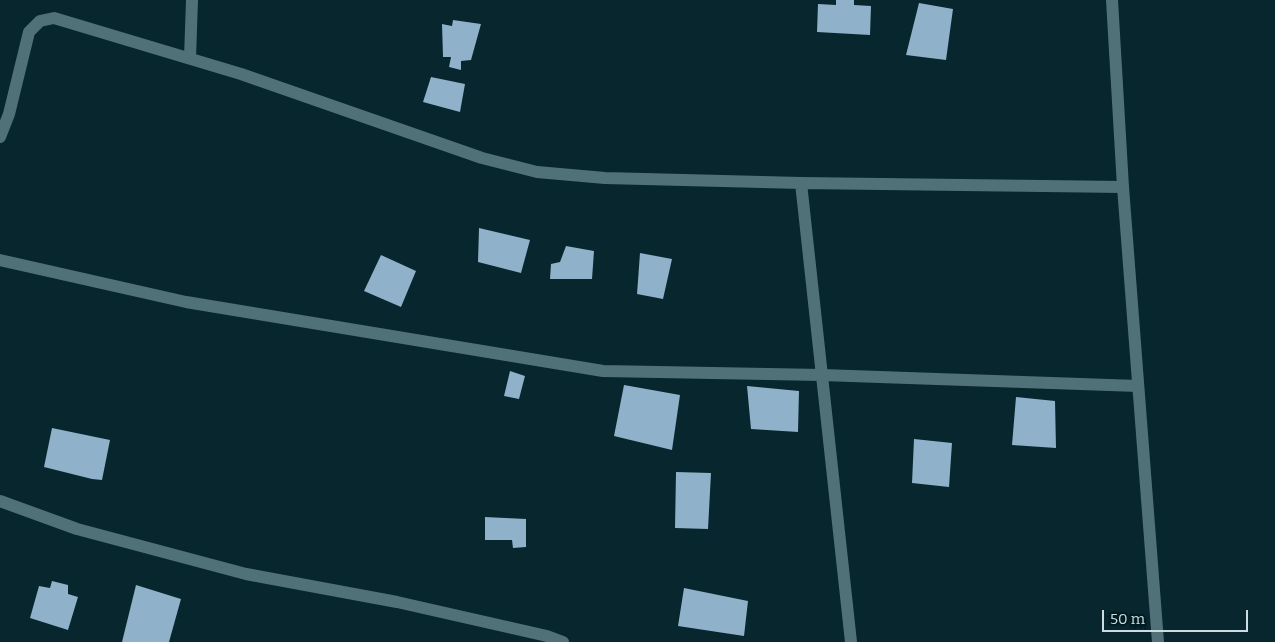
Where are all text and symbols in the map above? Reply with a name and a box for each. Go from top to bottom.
scale bar [1105,600,1251,632]
text: 50 m [1110,610,1145,628]

